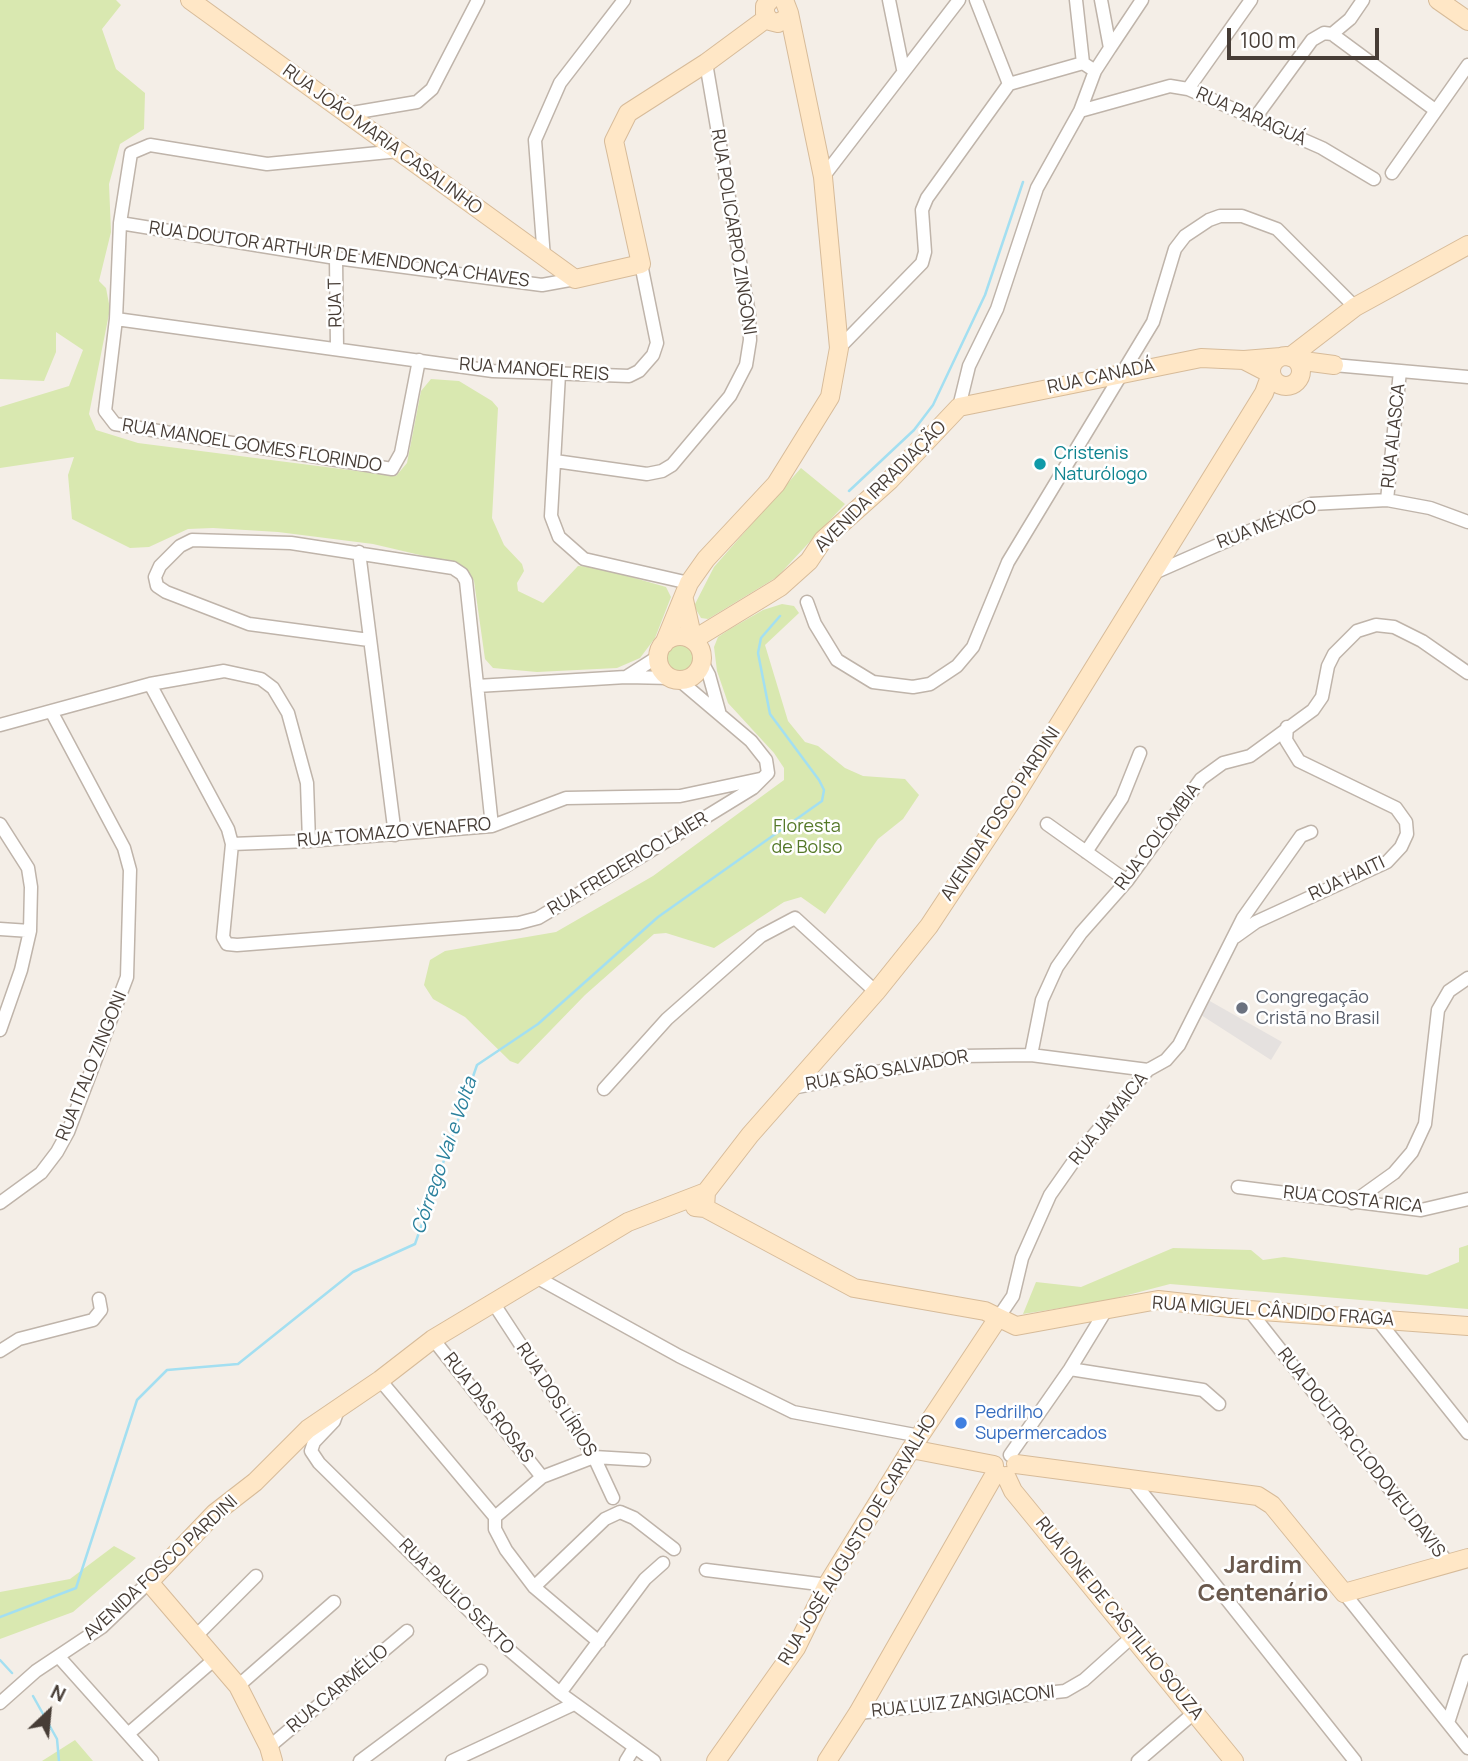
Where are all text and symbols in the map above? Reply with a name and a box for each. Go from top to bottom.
scale bar [1230,14,1382,58]
text: 100 m [1240,26,1296,54]
street label: RUA JOÃO MARIA CASALINHO [278,60,486,220]
street label: RUA PARAGUÁ [1193,83,1309,151]
street label: RUA POLICARPO ZINGONI [706,127,760,337]
street label: RUA DOUTOR ARTHUR DE MENDONÇA CHAVES [147,218,531,292]
street label: RUA T [325,278,347,328]
street label: RUA MANOEL REIS [458,354,610,386]
street label: RUA CANADÁ [1045,355,1157,399]
street label: RUA ALASCA [1378,383,1410,489]
street label: RUA MANOEL GOMES FLORINDO [121,415,383,477]
street label: AVENIDA IRRADIAÇÃO [811,417,951,557]
place label: Cristenis Naturólogo [1054,443,1147,486]
marker: Cristenis Naturólogo [1032,456,1048,472]
street label: RUA MÉXICO [1214,496,1320,554]
street label: AVENIDA FOSCO PARDINI [937,723,1065,905]
street label: RUA COLÔMBIA [1111,779,1205,895]
street label: RUA FREDERICO LAIER [544,808,712,920]
street label: RUA TOMAZO VENAFRO [296,814,492,852]
park label: Floresta de Bolso [772,816,842,858]
street label: RUA HAITI [1306,852,1388,906]
place label: Congregação Cristã no Brasil [1256,987,1380,1030]
street label: RUA ITALO ZINGONI [52,988,132,1144]
marker: Congregação Cristã no Brasil [1234,1000,1250,1016]
street label: RUA SÃO SALVADOR [804,1046,970,1096]
street label: RUA JAMAICA [1065,1068,1153,1170]
water label: Córrego Vai e Volta [407,1075,483,1237]
street label: RUA COSTA RICA [1282,1182,1424,1218]
street label: RUA MIGUEL CÂNDIDO FRAGA [1151,1293,1395,1331]
street label: RUA DOS LÍRIOS [511,1339,601,1461]
street label: RUA DOUTOR CLODOVEU DAVIS [1273,1344,1449,1562]
street label: RUA DAS ROSAS [438,1349,538,1467]
place label: Pedrilho Supermercados [975,1402,1107,1444]
street label: RUA JOSÉ AUGUSTO DE CARVALHO [774,1411,942,1669]
marker: Pedrilho Supermercados [953,1415,969,1431]
street label: AVENIDA FOSCO PARDINI [79,1491,243,1645]
street label: RUA IONE DE CASTILHO SOUZA [1030,1513,1208,1725]
street label: RUA PAULO SEXTO [394,1535,518,1659]
district label: Jardim Centenário [1198,1552,1328,1608]
street label: RUA CARMÉLIO [283,1640,393,1738]
north arrow [14,1677,84,1747]
text: N [46,1678,70,1708]
street label: RUA LUIZ ZANGIACONI [870,1682,1056,1722]

